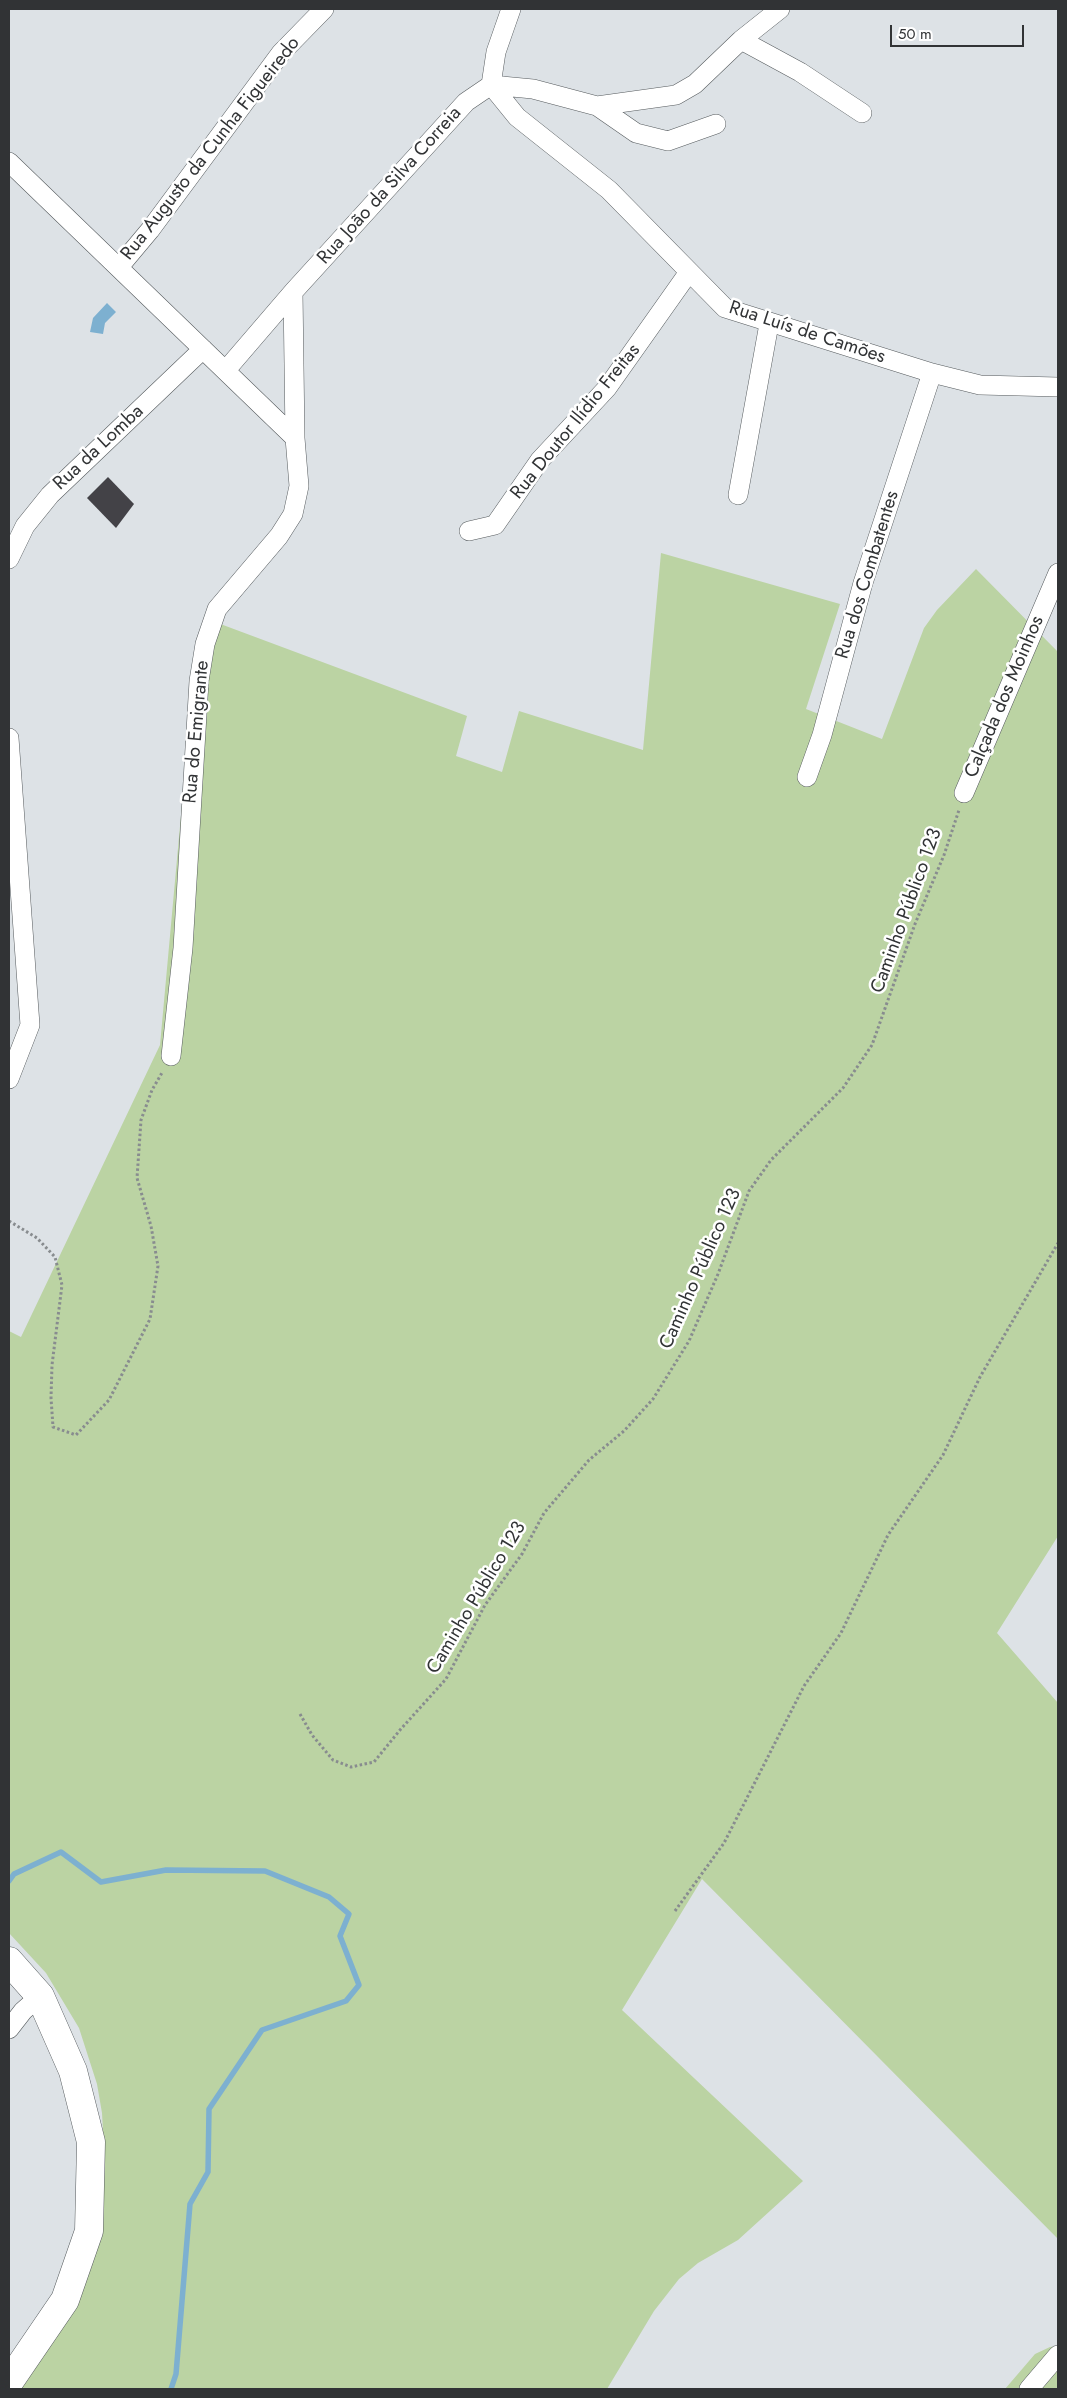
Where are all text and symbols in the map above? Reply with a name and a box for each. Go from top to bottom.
scale bar [892,15,1026,47]
text: 50 m [898,23,932,45]
street label: Rua Augusto da Cunha Figueiredo [117,33,305,265]
street label: Rua João da Silva Correia [313,102,467,270]
street label: Rua Luís de Camões [726,297,888,369]
street label: Rua Doutor Ilídio Freitas [506,340,646,504]
street label: Rua da Lomba [49,401,149,495]
street label: Rua dos Combatentes [832,488,904,662]
street label: Calçada dos Moinhos [961,613,1049,781]
street label: Rua do Emigrante [179,660,215,804]
street label: Caminho Público 123 [867,826,947,996]
street label: Caminho Público 123 [655,1185,747,1353]
street label: Caminho Público 123 [423,1518,531,1678]

